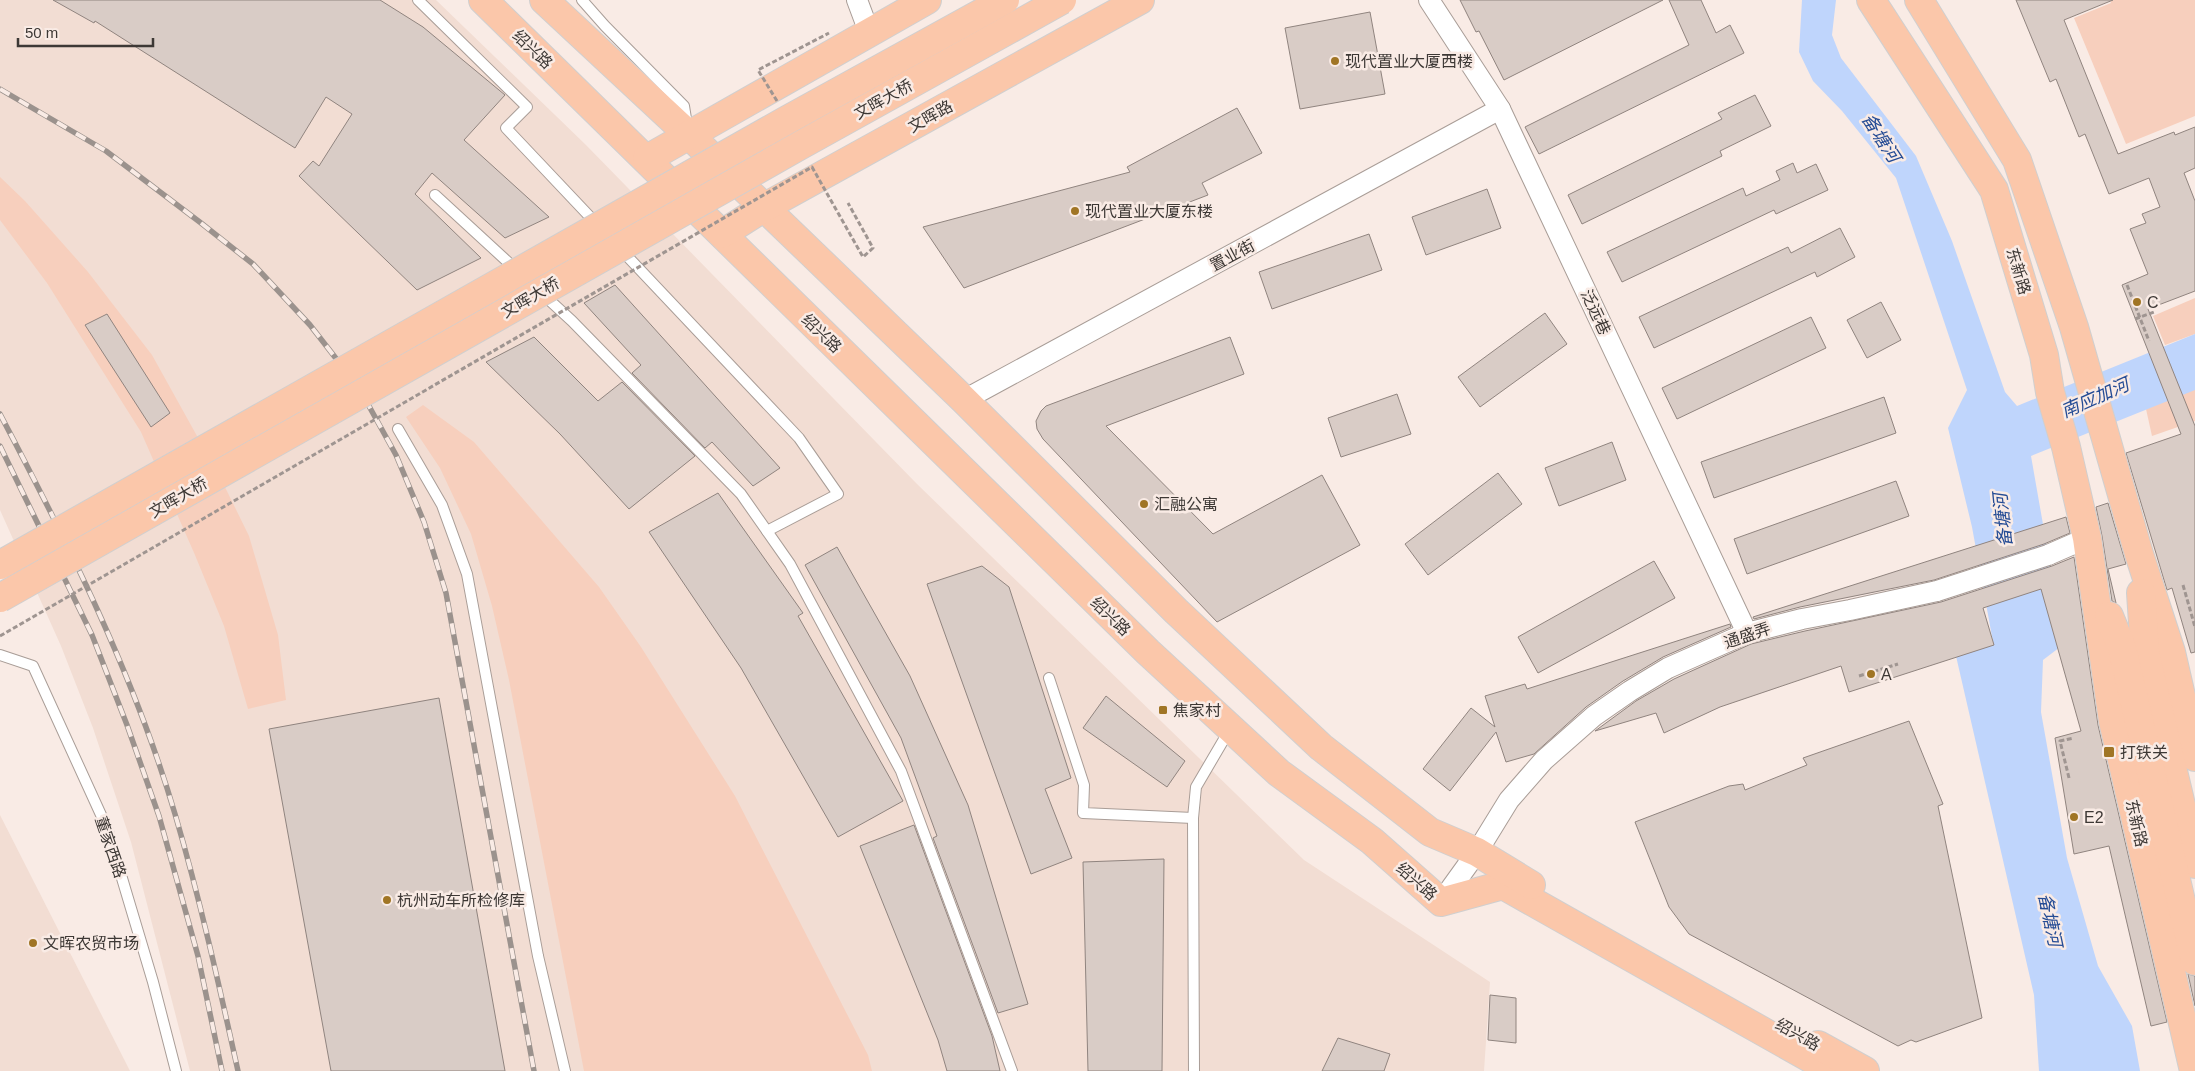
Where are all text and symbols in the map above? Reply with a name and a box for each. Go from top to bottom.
scale bar [18,15,152,47]
text: 50 m [25,24,58,41]
street label: 绍兴路 [509,27,556,72]
place label: 现代置业大厦西楼 [1345,53,1473,70]
marker: 现代置业大厦西楼 [1329,55,1341,67]
street label: 文晖大桥 [851,76,915,122]
street label: 文晖路 [905,97,955,136]
water label: 备塘河 [1858,110,1906,169]
place label: 现代置业大厦东楼 [1085,203,1213,220]
marker: 现代置业大厦东楼 [1069,205,1081,217]
street label: 置业街 [1207,237,1257,274]
street label: 东新路 [2003,246,2034,297]
street label: 文晖大桥 [498,274,562,321]
street label: 泛远巷 [1578,287,1613,338]
place label: C [2147,294,2159,311]
marker: C [2131,296,2143,308]
street label: 绍兴路 [798,311,845,356]
water label: 南应加河 [2058,373,2135,422]
street label: 文晖大桥 [146,474,210,521]
water label: 备塘河 [1990,489,2016,548]
place label: 汇融公寓 [1154,496,1218,513]
marker: 汇融公寓 [1138,498,1150,510]
street label: 绍兴路 [1087,594,1134,639]
street label: 通盛弄 [1722,620,1773,651]
place label: A [1881,666,1892,683]
marker: A [1865,668,1877,680]
place label: 焦家村 [1173,702,1221,719]
marker: 焦家村 [1157,704,1169,716]
place label: 打铁关 [2120,744,2168,761]
marker: 打铁关 [2102,745,2116,759]
street label: 东新路 [2123,798,2150,848]
place label: E2 [2084,809,2104,826]
marker: E2 [2068,811,2080,823]
street label: 董家西路 [92,814,129,880]
street label: 绍兴路 [1393,859,1440,904]
place label: 杭州动车所检修库 [397,892,525,909]
water label: 备塘河 [2035,892,2066,951]
marker: 杭州动车所检修库 [381,894,393,906]
place label: 文晖农贸市场 [43,935,139,952]
marker: 文晖农贸市场 [27,937,39,949]
street label: 绍兴路 [1773,1015,1823,1054]

